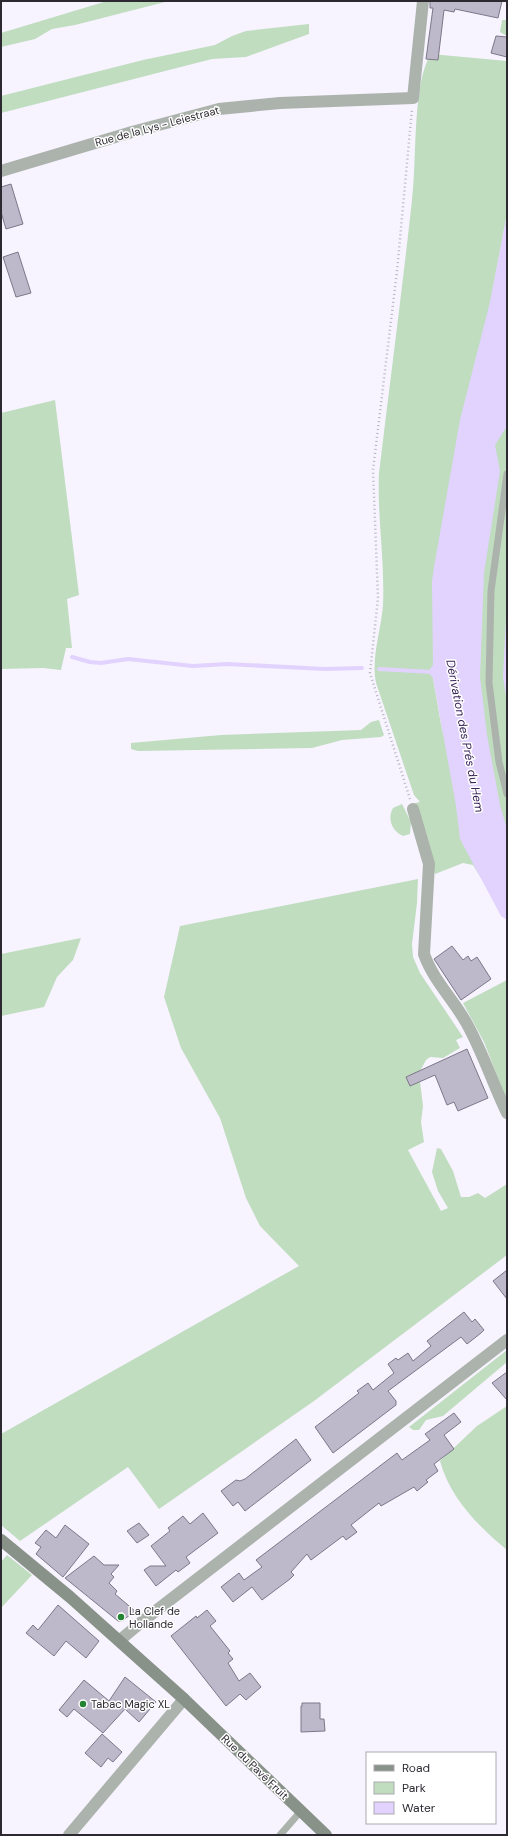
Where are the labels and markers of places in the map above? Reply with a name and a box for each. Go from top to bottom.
place label: La Clef de Hollande [129,1604,180,1631]
marker: La Clef de Hollande [116,1612,126,1622]
place label: Tabac Magic XL [91,1697,170,1711]
marker: Tabac Magic XL [78,1699,88,1709]

